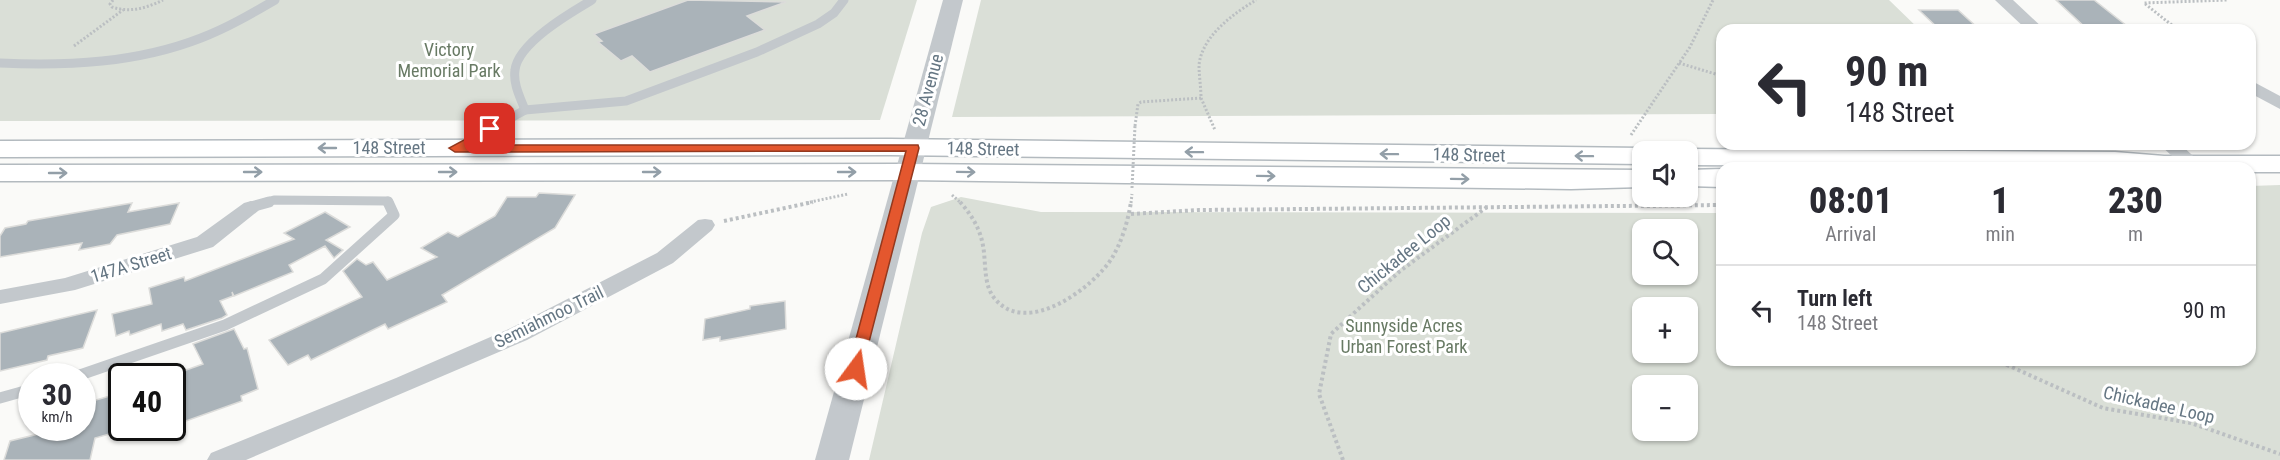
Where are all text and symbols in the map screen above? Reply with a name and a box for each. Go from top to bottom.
park label: Victory Memorial Park [397,39,501,81]
text: 90 m [1845,47,1928,96]
icon: left [1746,48,1824,126]
street label: 28 Avenue [908,52,947,128]
text: 148 Street [1845,97,1954,129]
pin [464,103,515,154]
icon: arrive [473,112,506,145]
street label: 148 Street [353,137,425,158]
street label: 148 Street [946,137,1020,160]
map controls [1632,141,1698,441]
button: sound [1632,141,1698,207]
one-way arrow [318,142,338,154]
street label: 148 Street [1432,143,1506,166]
one-way arrow [1185,146,1205,158]
one-way arrow [1380,148,1400,160]
one-way arrow [1575,150,1595,162]
one-way arrow [243,166,263,178]
one-way arrow [438,166,458,178]
one-way arrow [642,166,662,178]
one-way arrow [837,166,857,178]
one-way arrow [48,167,68,179]
one-way arrow [955,167,975,178]
one-way arrow [1255,170,1275,182]
one-way arrow [1450,173,1470,185]
text: 08:01 [1809,180,1892,222]
text: 1 [1991,180,2009,222]
text: 230 [2108,180,2163,222]
street label: Chickadee Loop [1353,210,1454,297]
button: search [1632,219,1698,285]
text: Arrival [1825,222,1876,246]
text: min [1986,222,2015,246]
text: m [2128,222,2143,246]
street label: 147A Street [88,242,174,287]
street label: Semiahmoo Trail [491,281,607,352]
text: Turn left [1797,286,1872,311]
icon: left [1746,294,1779,327]
button: + [1632,297,1698,363]
text: 90 m [2183,298,2226,323]
text: 148 Street [1797,311,1878,335]
park label: Sunnyside Acres Urban Forest Park [1341,315,1467,357]
position arrow [824,337,888,401]
speed limit sign: 40 [108,363,186,441]
button: − [1632,375,1698,441]
text: 30 [42,377,72,412]
street label: Chickadee Loop [2101,382,2217,428]
text: km/h [42,408,72,426]

